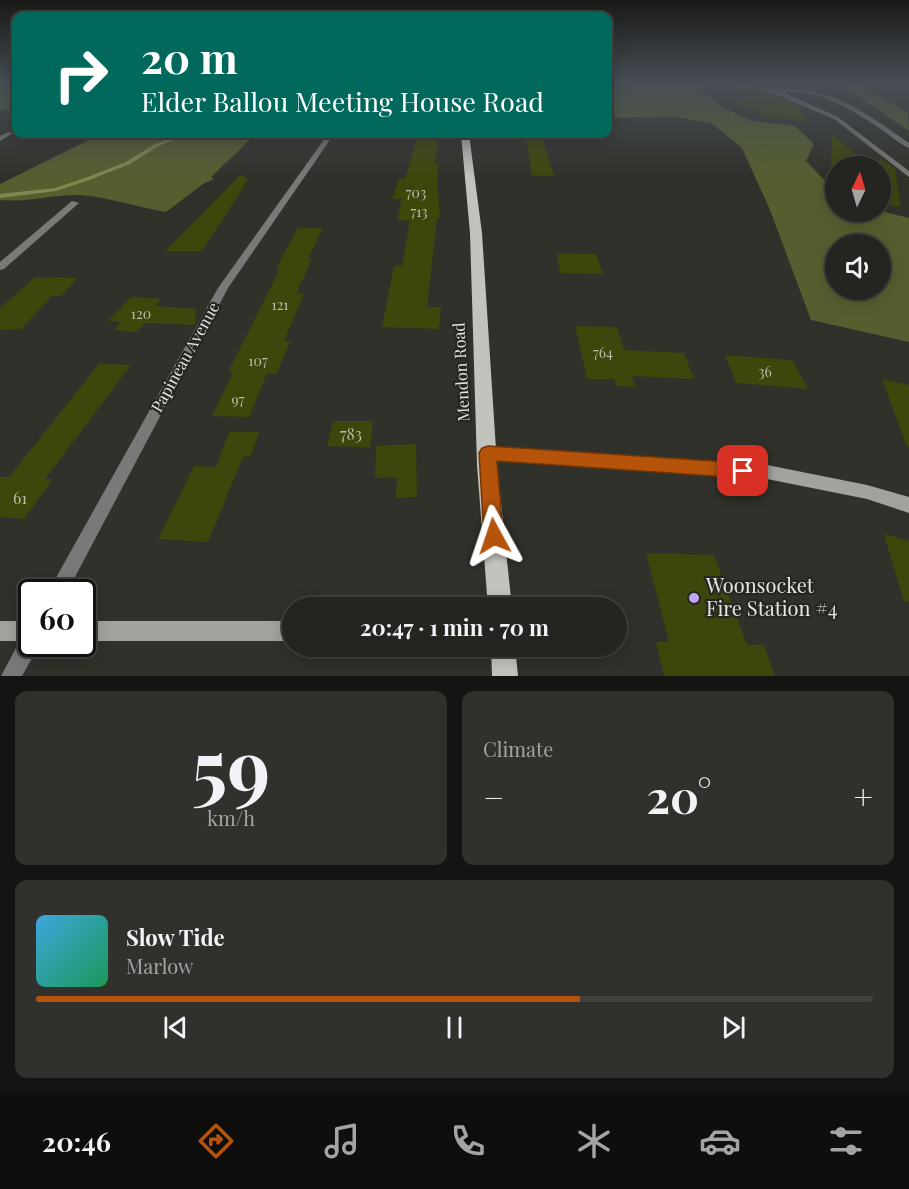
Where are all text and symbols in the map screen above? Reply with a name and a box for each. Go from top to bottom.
text: 20 m [141,29,238,85]
icon: right [42,36,120,114]
text: Elder Ballou Meeting House Road [141,83,544,119]
north arrow [825,156,891,222]
map controls [825,156,891,300]
house number: 703 [406,183,426,202]
house number: 713 [411,202,427,221]
button: sound [825,234,891,300]
house number: 121 [271,295,289,314]
street label: Papineau Avenue [146,298,223,415]
house number: 120 [131,304,151,323]
street label: Mendon Road [447,322,474,422]
house number: 764 [593,343,613,362]
house number: 107 [248,351,268,370]
house number: 36 [758,362,772,381]
house number: 97 [232,390,245,409]
house number: 783 [340,423,362,444]
pin [717,445,768,496]
icon: arrive [726,454,759,487]
house number: 61 [13,487,27,508]
position arrow [462,504,526,568]
place label: Woonsocket Fire Station #4 [705,571,838,621]
speed limit sign: 60 [18,579,96,657]
marker: Woonsocket Fire Station #4 [687,591,701,605]
text: 20:47 · 1 min · 70 m [360,612,549,642]
text: 59 [192,713,270,817]
text: Climate [483,735,553,762]
text: 20° [647,765,711,825]
text: − [483,774,504,818]
text: + [854,774,873,818]
text: km/h [207,804,255,831]
text: Slow Tide [126,922,225,952]
text: Marlow [126,952,194,979]
icon: previous [159,1011,192,1044]
icon: pause [438,1011,471,1044]
icon: next [717,1011,750,1044]
icon: directions [195,1120,237,1162]
icon: music [321,1120,363,1162]
icon: phone [447,1120,489,1162]
icon: climate [573,1120,615,1162]
icon: car [699,1120,741,1162]
icon: filters [825,1120,867,1162]
text: 20:46 [42,1123,111,1159]

